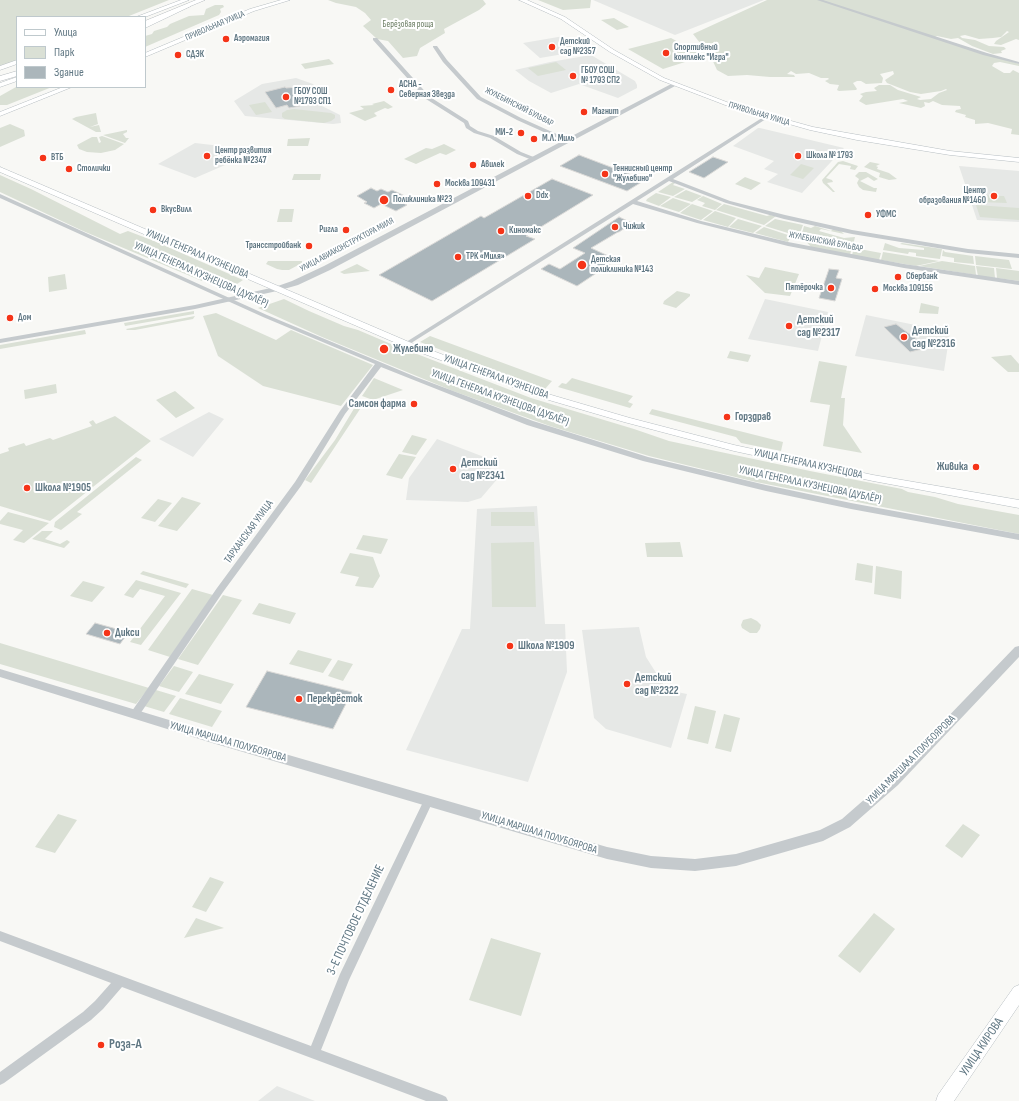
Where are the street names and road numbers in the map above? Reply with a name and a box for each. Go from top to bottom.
street label: ПРИВОЛЬНАЯ УЛИЦА [184,9,246,43]
street label: ЖУЛЕБИНСКИЙ БУЛЬВАР [483,85,555,129]
street label: ПРИВОЛЬНАЯ УЛИЦА [727,100,791,128]
street label: УЛИЦА АВИАКОНСТРУКТОРА МИЛЯ [298,216,396,274]
street label: УЛИЦА ГЕНЕРАЛА КУЗНЕЦОВА [143,226,251,282]
street label: ЖУЛЕБИНСКИЙ БУЛЬВАР [788,230,864,254]
street label: УЛИЦА ГЕНЕРАЛА КУЗНЕЦОВА (ДУБЛЁР) [132,239,270,311]
street label: УЛИЦА ГЕНЕРАЛА КУЗНЕЦОВА [442,352,550,402]
street label: УЛИЦА ГЕНЕРАЛА КУЗНЕЦОВА (ДУБЛЁР) [429,367,571,429]
street label: УЛИЦА ГЕНЕРАЛА КУЗНЕЦОВА [752,446,864,482]
street label: УЛИЦА ГЕНЕРАЛА КУЗНЕЦОВА (ДУБЛЁР) [737,463,883,507]
street label: ТАРХАНСКАЯ УЛИЦА [222,498,276,566]
street label: УЛИЦА МАРШАЛА ПОЛУБОЯРОВА [864,713,958,807]
street label: УЛИЦА МАРШАЛА ПОЛУБОЯРОВА [168,719,288,765]
street label: УЛИЦА МАРШАЛА ПОЛУБОЯРОВА [479,809,599,857]
street label: 3-Е ПОЧТОВОЕ ОТДЕЛЕНИЕ [324,862,388,978]
street label: УЛИЦА КИРОВА [957,1015,1007,1079]

